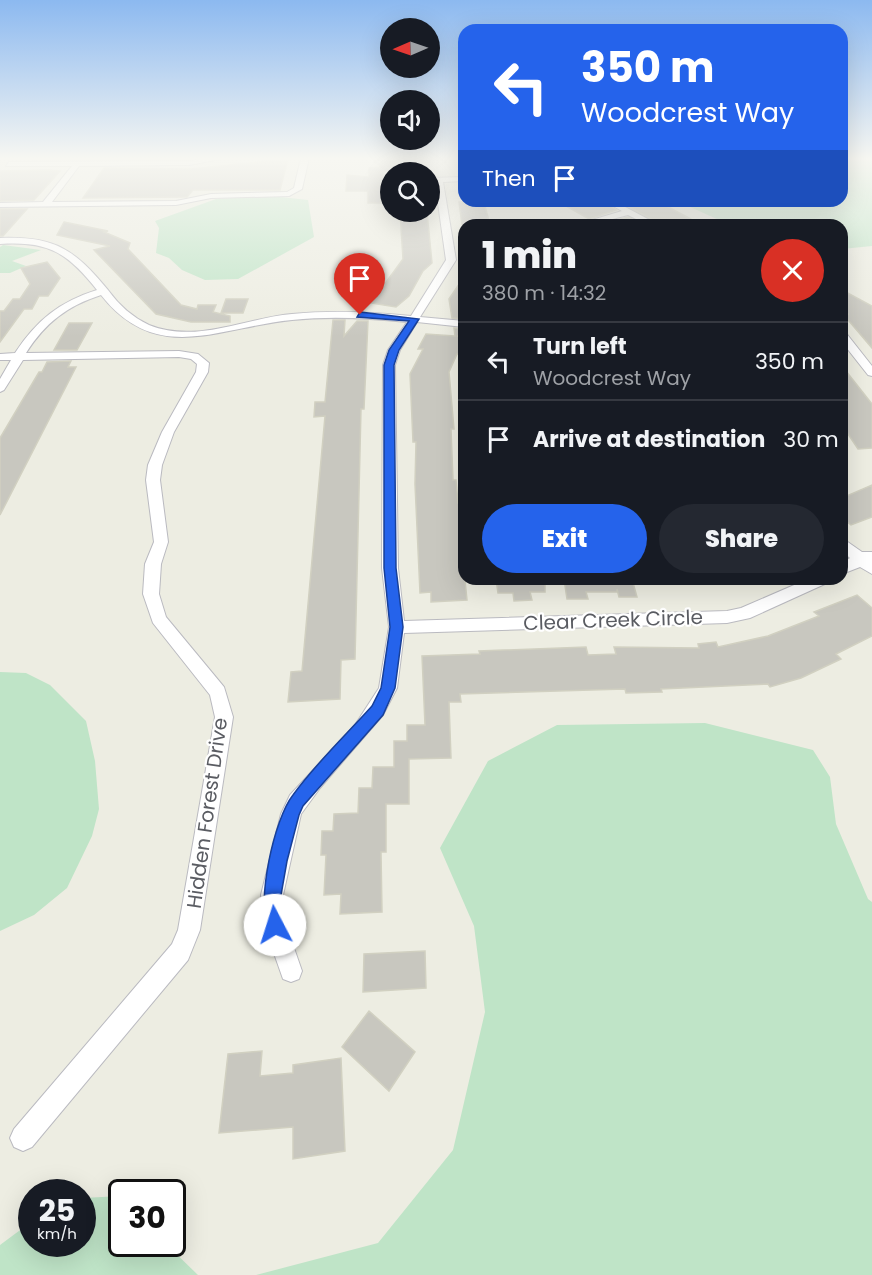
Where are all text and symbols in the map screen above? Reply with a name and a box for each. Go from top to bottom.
north arrow [380,18,440,78]
map controls [380,18,440,222]
text: 350 m [581,38,714,97]
icon: left [482,48,560,126]
button: sound [380,90,440,150]
text: Woodcrest Way [581,94,794,131]
button: search [380,162,440,222]
icon: arrive [548,162,581,195]
text: Then [482,163,536,194]
text: 1 min [482,230,577,281]
button: close [761,239,824,302]
pin [334,253,385,315]
icon: arrive [343,262,376,295]
text: 380 m · 14:32 [482,279,606,307]
text: Turn left [533,331,627,362]
icon: left [482,345,515,378]
text: 350 m [755,346,824,377]
text: Woodcrest Way [533,364,691,392]
icon: arrive [482,423,515,456]
text: Arrive at destination [533,424,765,455]
text: 30 m [783,424,839,455]
button: Exit [482,504,647,573]
button: Share [659,504,824,573]
street label: Clear Creek Circle [523,603,703,637]
street label: Hidden Forest Drive [180,716,234,910]
position arrow [243,893,307,957]
speed limit sign: 30 [108,1179,186,1257]
text: 25 [39,1189,75,1232]
text: km/h [37,1223,77,1244]

